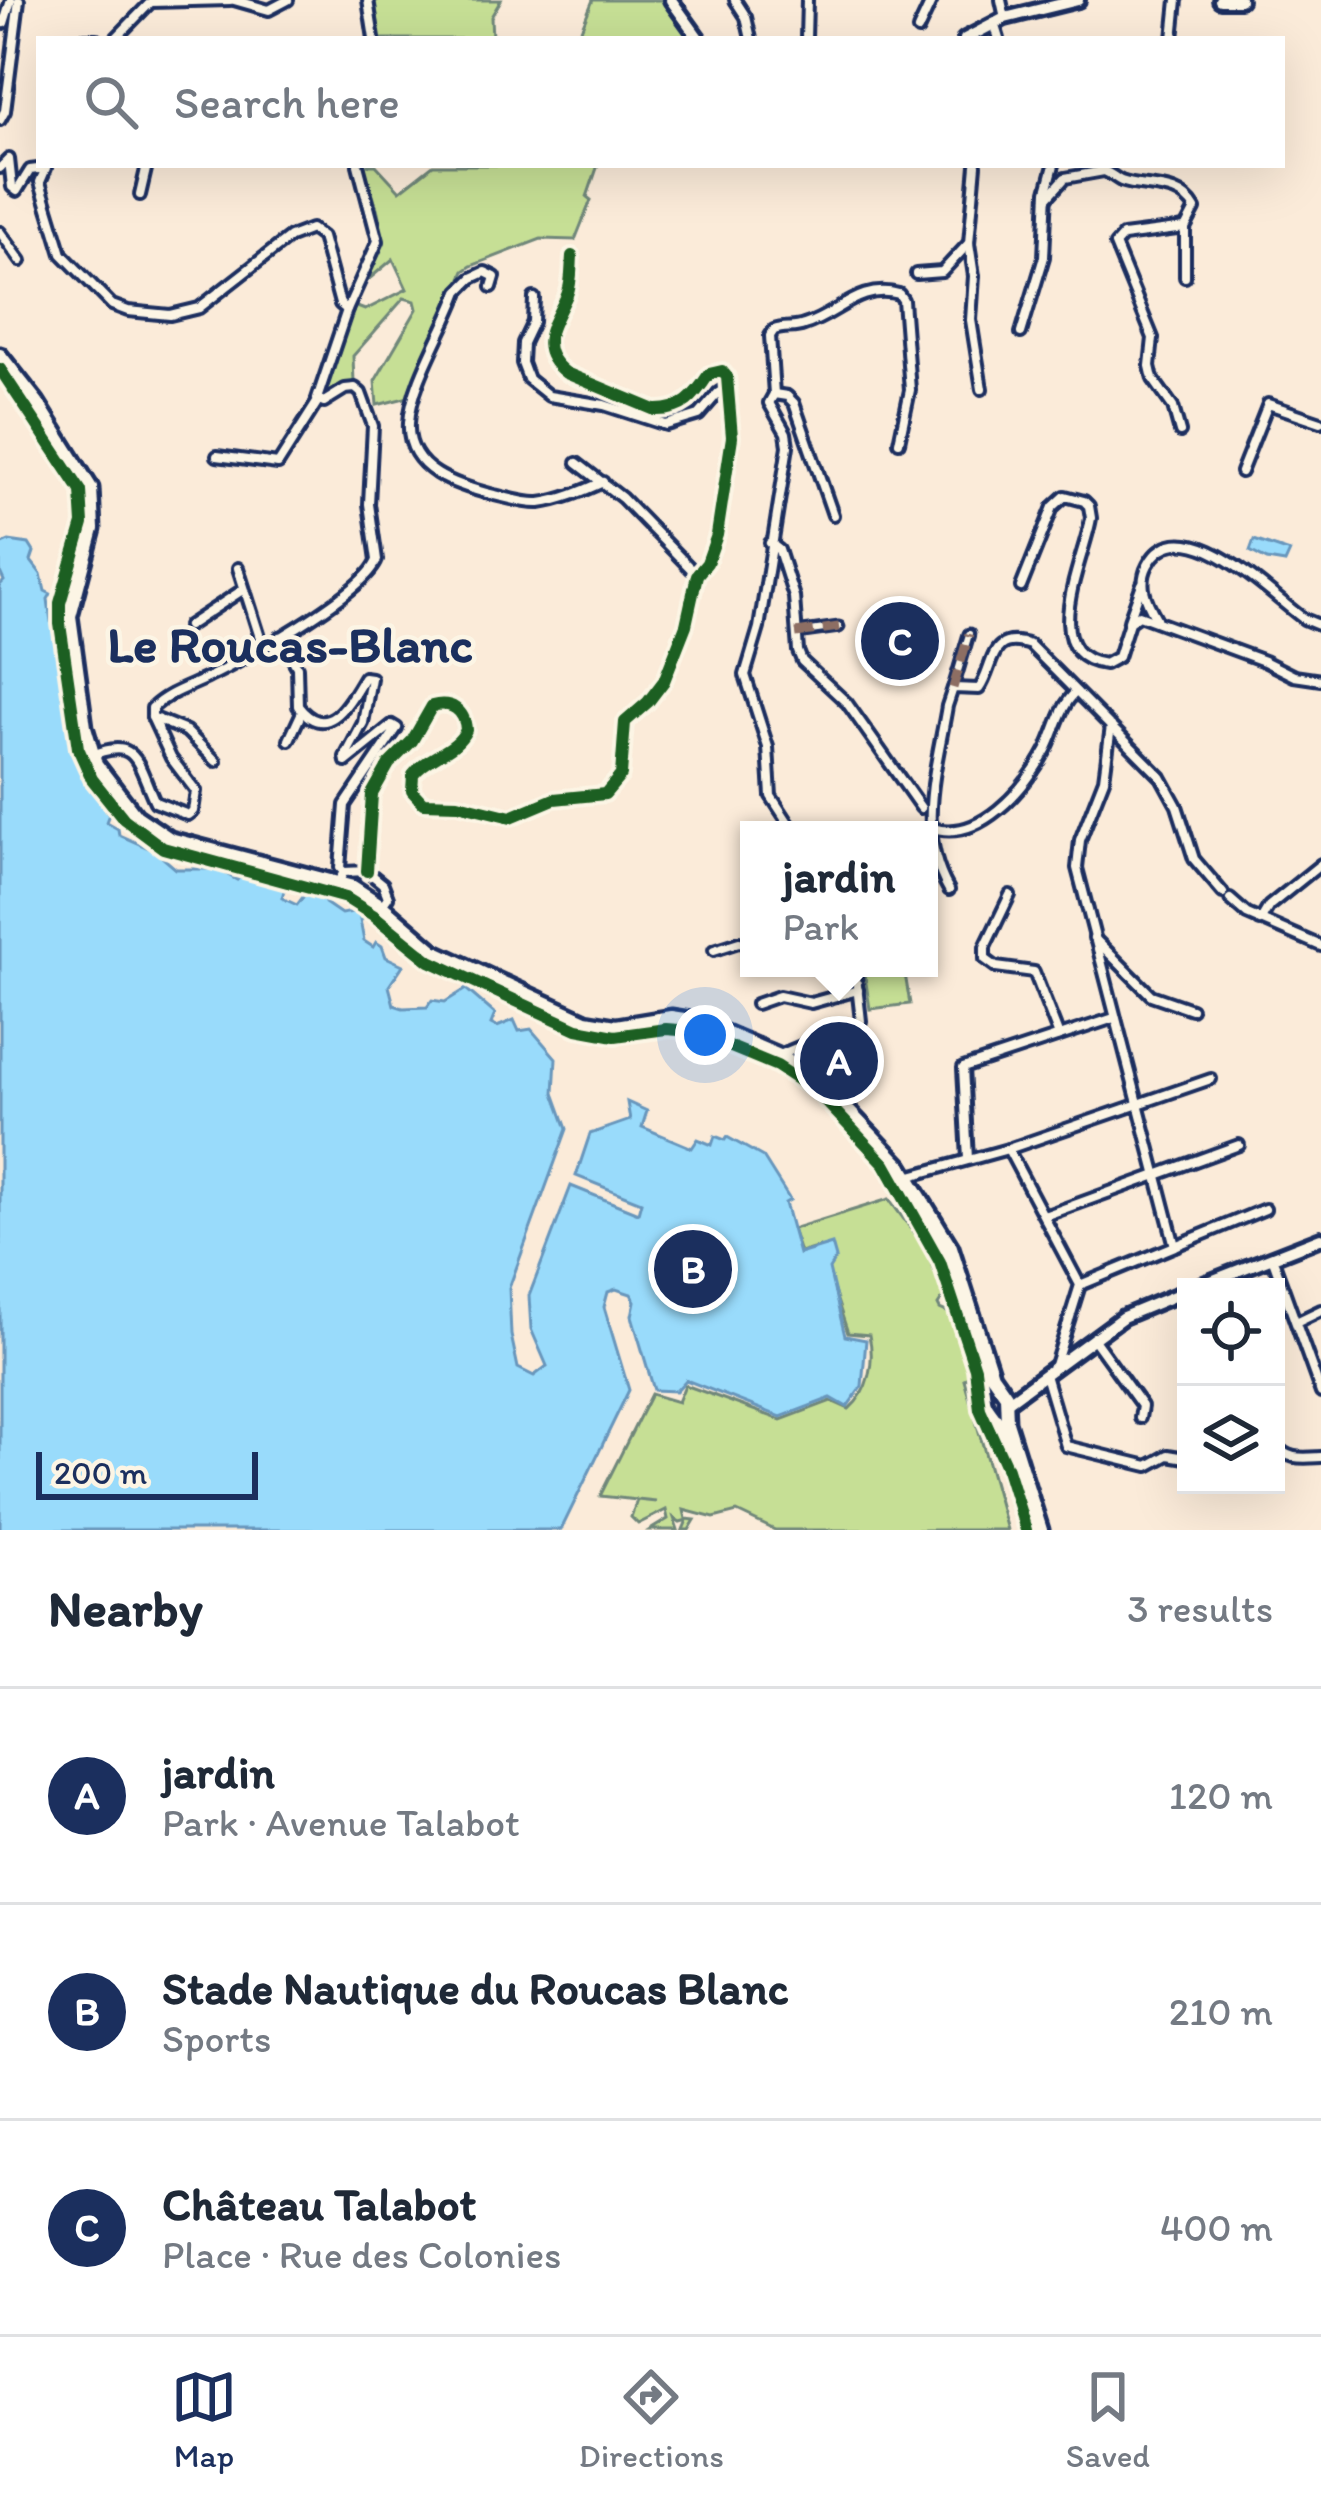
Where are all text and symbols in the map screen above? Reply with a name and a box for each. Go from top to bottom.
search box [36,36,1285,168]
icon: search [78,69,144,135]
text: Search here [174,75,400,129]
pin: C [861,596,939,686]
district label: Le Roucas-Blanc [107,614,473,675]
popup [740,821,938,977]
text: jardin [783,849,895,903]
text: Park [783,903,859,950]
your location [675,1005,735,1065]
pin: A [800,1016,878,1106]
pin: B [654,1224,732,1314]
map controls [1177,1278,1285,1494]
button: locate [1177,1278,1285,1386]
button: layers [1177,1386,1285,1494]
scale bar [36,1446,258,1499]
text: 200 m [54,1453,147,1492]
text: Nearby [48,1578,203,1639]
text: 3 results [1127,1585,1273,1632]
text: jardin [162,1745,275,1799]
text: A [75,1772,99,1819]
text: 120 m [1169,1772,1273,1819]
text: Park · Avenue Talabot [162,1799,520,1846]
text: Stade Nautique du Roucas Blanc [162,1961,789,2015]
text: B [74,1988,100,2035]
text: 210 m [1169,1988,1273,2035]
text: Sports [162,2015,271,2062]
text: Château Talabot [162,2177,476,2231]
text: C [74,2204,100,2251]
text: 400 m [1160,2204,1273,2251]
text: Place · Rue des Colonies [162,2231,561,2278]
tab: Map [171,2364,237,2475]
tab: Directions [579,2364,724,2475]
tab: Saved [1066,2364,1150,2475]

